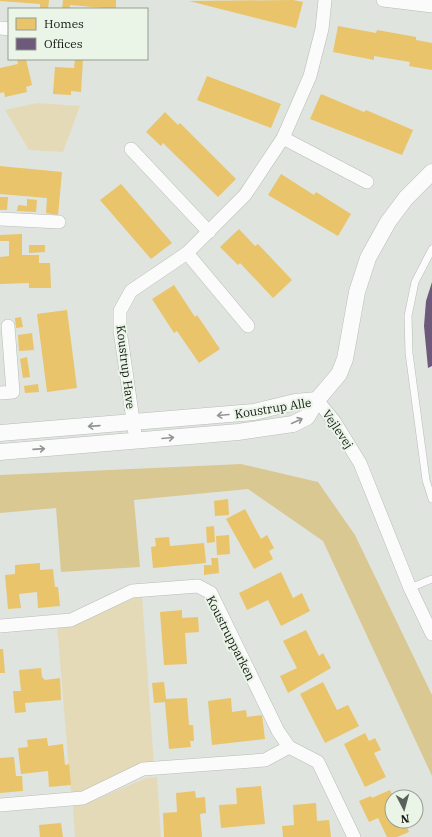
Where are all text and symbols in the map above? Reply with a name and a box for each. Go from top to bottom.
legend [8,8,148,60]
text: Homes [44,16,84,31]
text: Offices [44,36,83,51]
street label: Koustrup Have [113,324,139,410]
street label: Koustrup Alle [234,395,312,421]
street label: Vejlevej [320,407,356,451]
one-way arrow [217,411,230,419]
one-way arrow [291,417,303,424]
one-way arrow [88,423,101,430]
one-way arrow [162,435,175,442]
one-way arrow [32,445,45,452]
street label: Koustrupparken [203,593,259,683]
north arrow [384,789,424,829]
text: N [400,812,410,826]

